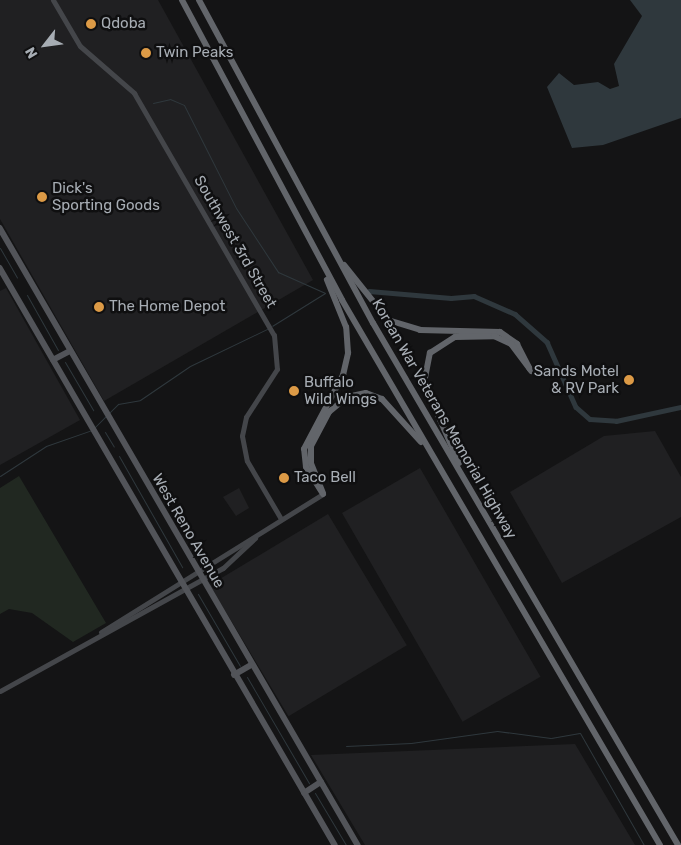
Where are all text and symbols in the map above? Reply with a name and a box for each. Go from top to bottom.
place label: Qdoba [101,15,146,33]
marker: Qdoba [85,18,97,30]
north arrow [20,20,70,70]
text: N [22,44,41,61]
place label: Twin Peaks [156,44,233,62]
marker: Twin Peaks [140,47,152,59]
street label: Southwest 3rd Street [190,173,280,311]
place label: Dick's Sporting Goods [52,179,160,214]
marker: Dick's Sporting Goods [36,191,48,203]
street label: Korean War Veterans Memorial Highway [367,295,521,543]
place label: The Home Depot [109,298,225,316]
marker: The Home Depot [93,301,105,313]
place label: Sands Motel & RV Park [534,362,619,397]
place label: Buffalo Wild Wings [304,373,377,408]
marker: Sands Motel & RV Park [623,374,635,386]
marker: Buffalo Wild Wings [288,385,300,397]
place label: Taco Bell [294,469,356,487]
street label: West Reno Avenue [148,471,228,591]
marker: Taco Bell [278,472,290,484]

